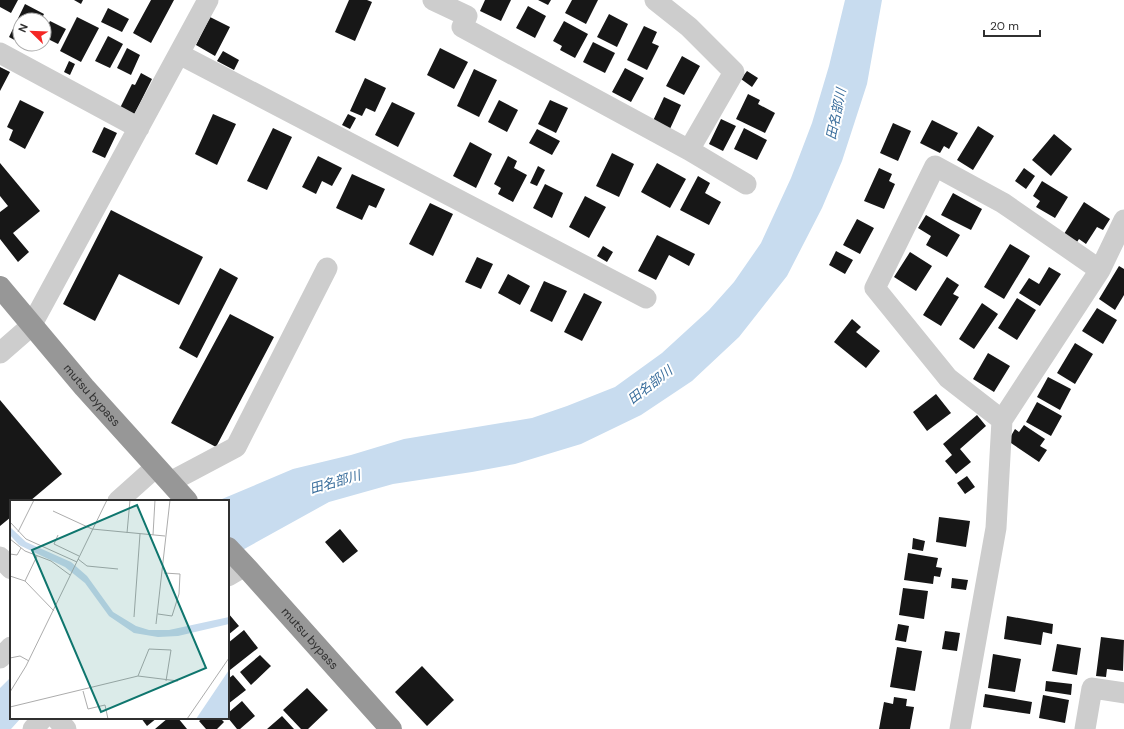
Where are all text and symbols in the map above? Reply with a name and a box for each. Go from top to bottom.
north arrow [12,12,52,52]
scale bar [984,12,1040,38]
text: 20 m [990,18,1019,34]
text: N [15,22,31,35]
water label: 田名部川 [822,85,850,141]
street label: mutsu bypass [60,361,124,430]
water label: 田名部川 [624,361,677,408]
water label: 田名部川 [308,466,364,497]
inset map [10,500,229,719]
street label: mutsu bypass [278,604,342,673]

